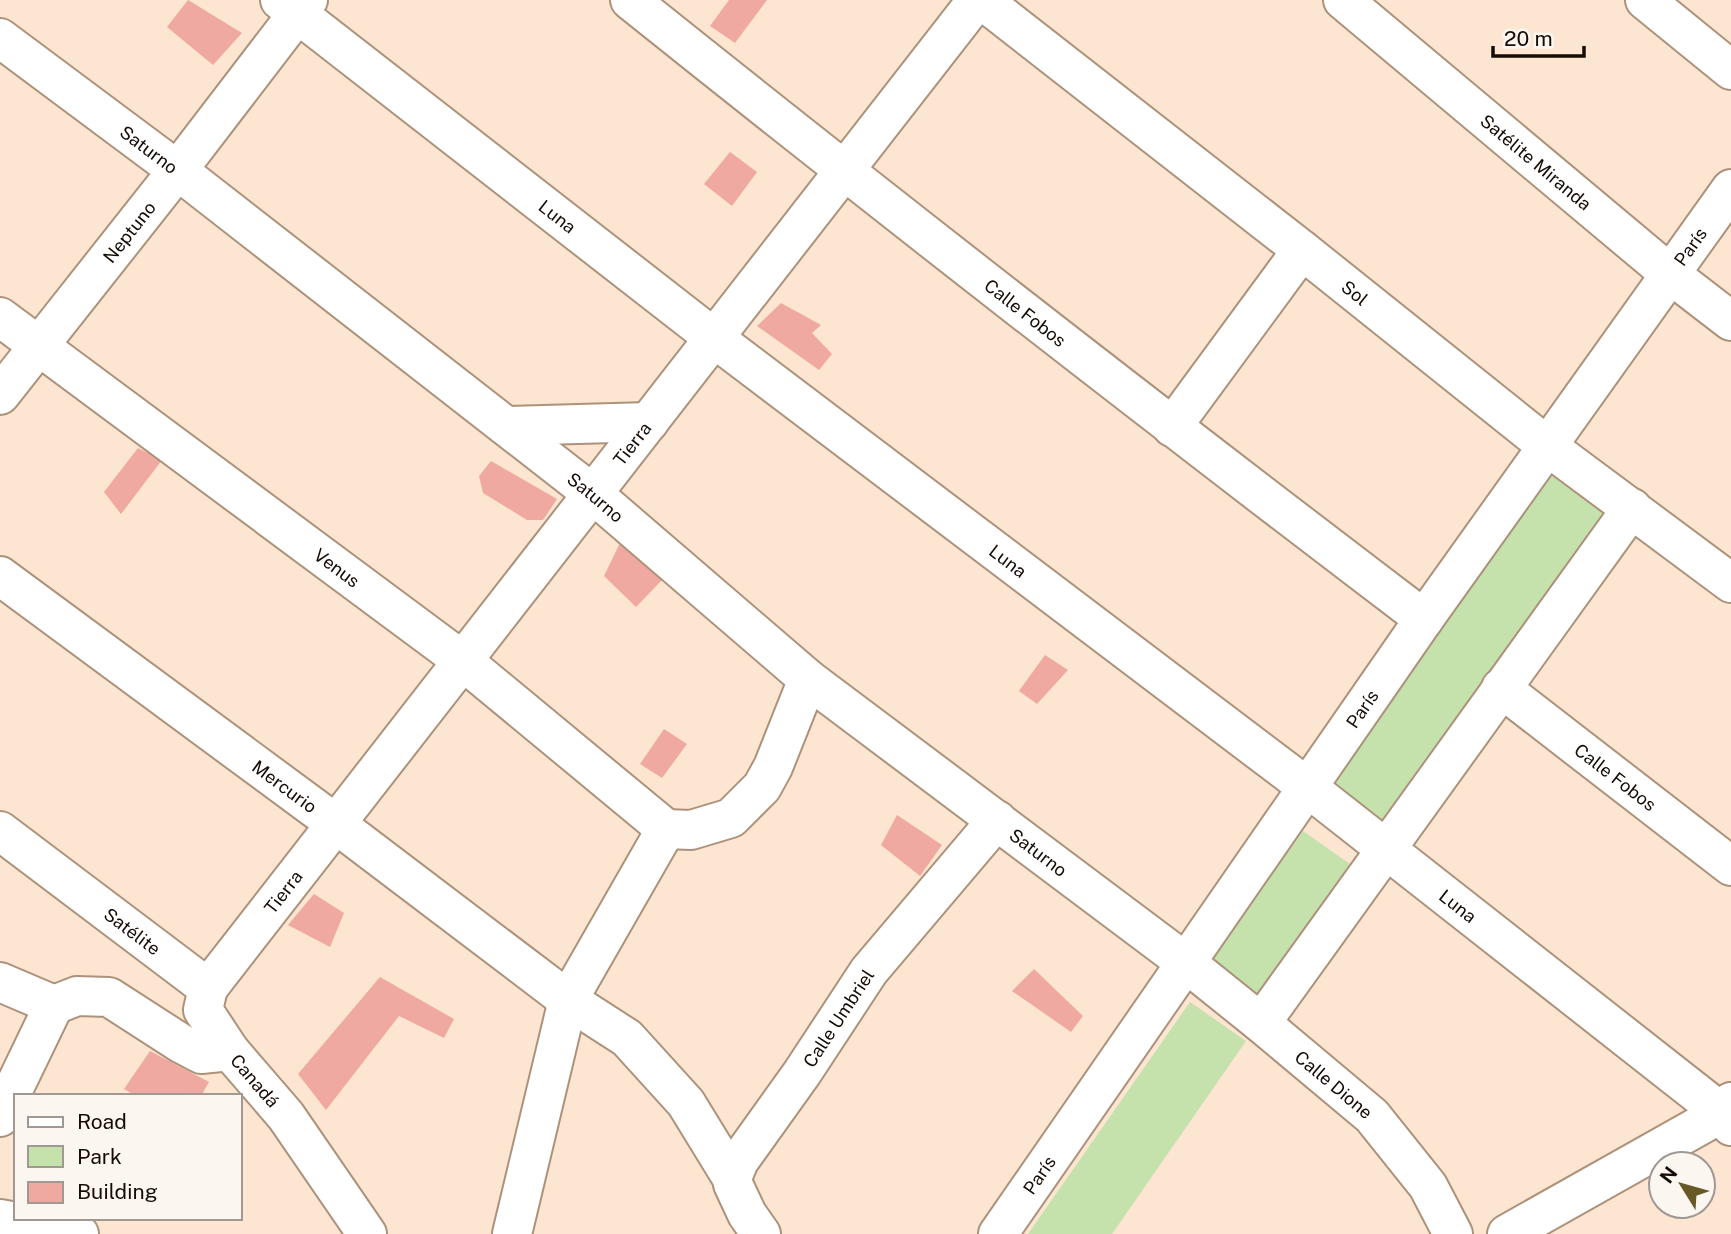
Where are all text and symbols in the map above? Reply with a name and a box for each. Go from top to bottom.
scale bar [1493,14,1584,58]
text: 20 m [1504,26,1553,51]
street label: Satélite Miranda [1477,109,1596,214]
street label: Saturno [116,121,182,178]
street label: Luna [535,195,580,237]
street label: Neptuno [98,197,160,267]
street label: París [1669,223,1711,269]
street label: Calle Fobos [981,274,1070,351]
street label: Sol [1338,276,1372,309]
street label: Tierra [608,418,655,469]
street label: Saturno [563,468,628,526]
street label: Luna [985,540,1031,582]
street label: Venus [310,544,364,591]
street label: París [1341,686,1382,732]
street label: Calle Fobos [1571,739,1661,815]
street label: Mercurio [248,756,321,817]
street label: Saturno [1006,824,1072,880]
street label: Tierra [260,866,306,918]
street label: Luna [1435,885,1481,927]
street label: Satélite [100,903,165,959]
street label: Calle Umbriel [798,965,878,1071]
street label: Calle Dione [1291,1046,1377,1123]
street label: Canadá [227,1050,284,1111]
legend [14,1094,242,1220]
text: Road [77,1109,127,1134]
text: Park [77,1144,122,1169]
north arrow [1647,1150,1717,1220]
street label: París [1018,1152,1060,1198]
text: N [1655,1162,1682,1187]
text: Building [77,1179,158,1204]

